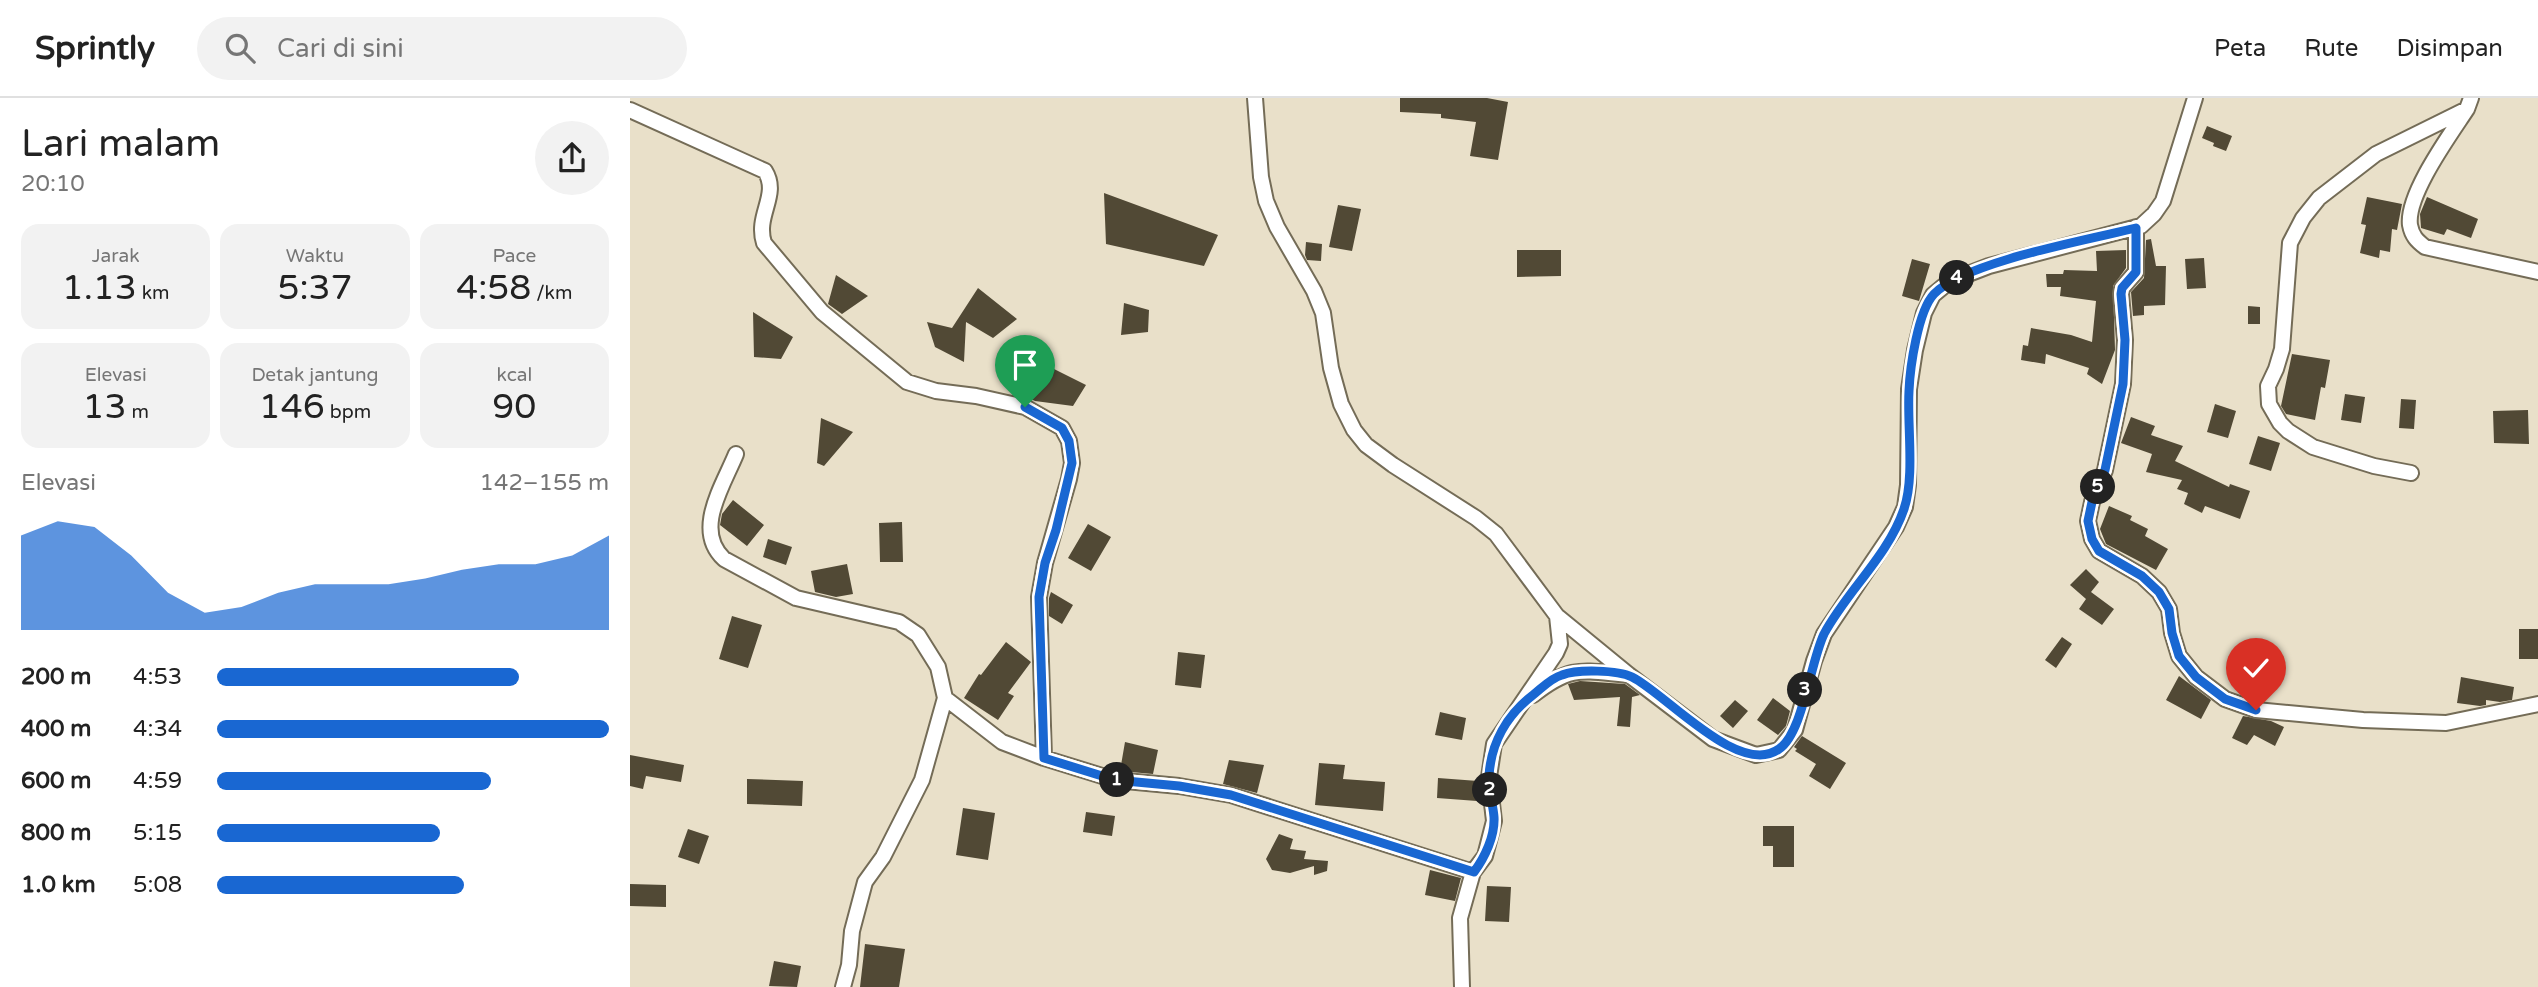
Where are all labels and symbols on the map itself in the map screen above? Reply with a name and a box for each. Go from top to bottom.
pin: 4 [1940,260,1974,296]
pin [995,335,1055,407]
pin: 5 [2080,470,2116,504]
pin [2226,638,2286,710]
pin: 3 [1788,672,1822,708]
pin: 1 [1100,762,1134,798]
pin: 2 [1472,772,1508,808]

